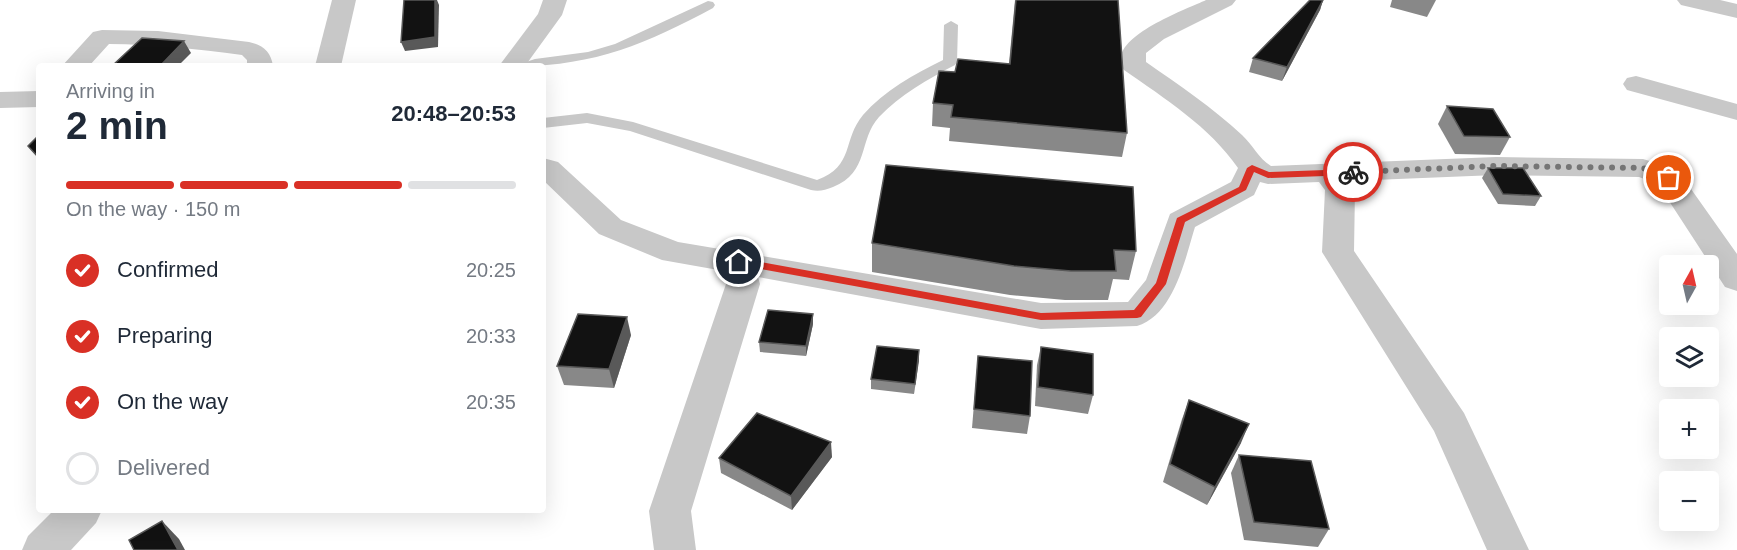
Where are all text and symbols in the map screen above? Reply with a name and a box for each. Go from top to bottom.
text: Arriving in [66,80,155,102]
text: 20:48–20:53 [391,101,516,126]
text: 2 min [66,104,168,147]
courier [1323,142,1383,202]
pin [1643,152,1694,203]
icon: bike [1337,156,1370,189]
icon: bag [1652,161,1685,194]
text: On the way · 150 m [66,198,241,220]
pin [713,236,764,287]
icon: home [722,245,755,278]
icon: check [66,254,99,287]
north arrow [1659,255,1719,315]
map controls [1659,255,1719,531]
text: Confirmed [117,257,218,282]
text: 20:25 [466,259,516,281]
icon: check [66,320,99,353]
text: Preparing [117,323,212,348]
text: 20:33 [466,325,516,347]
button: layers [1659,327,1719,387]
icon: check [66,386,99,419]
text: On the way [117,389,228,414]
text: 20:35 [466,391,516,413]
button: + [1659,399,1719,459]
text: Delivered [117,455,210,480]
button: − [1659,471,1719,531]

